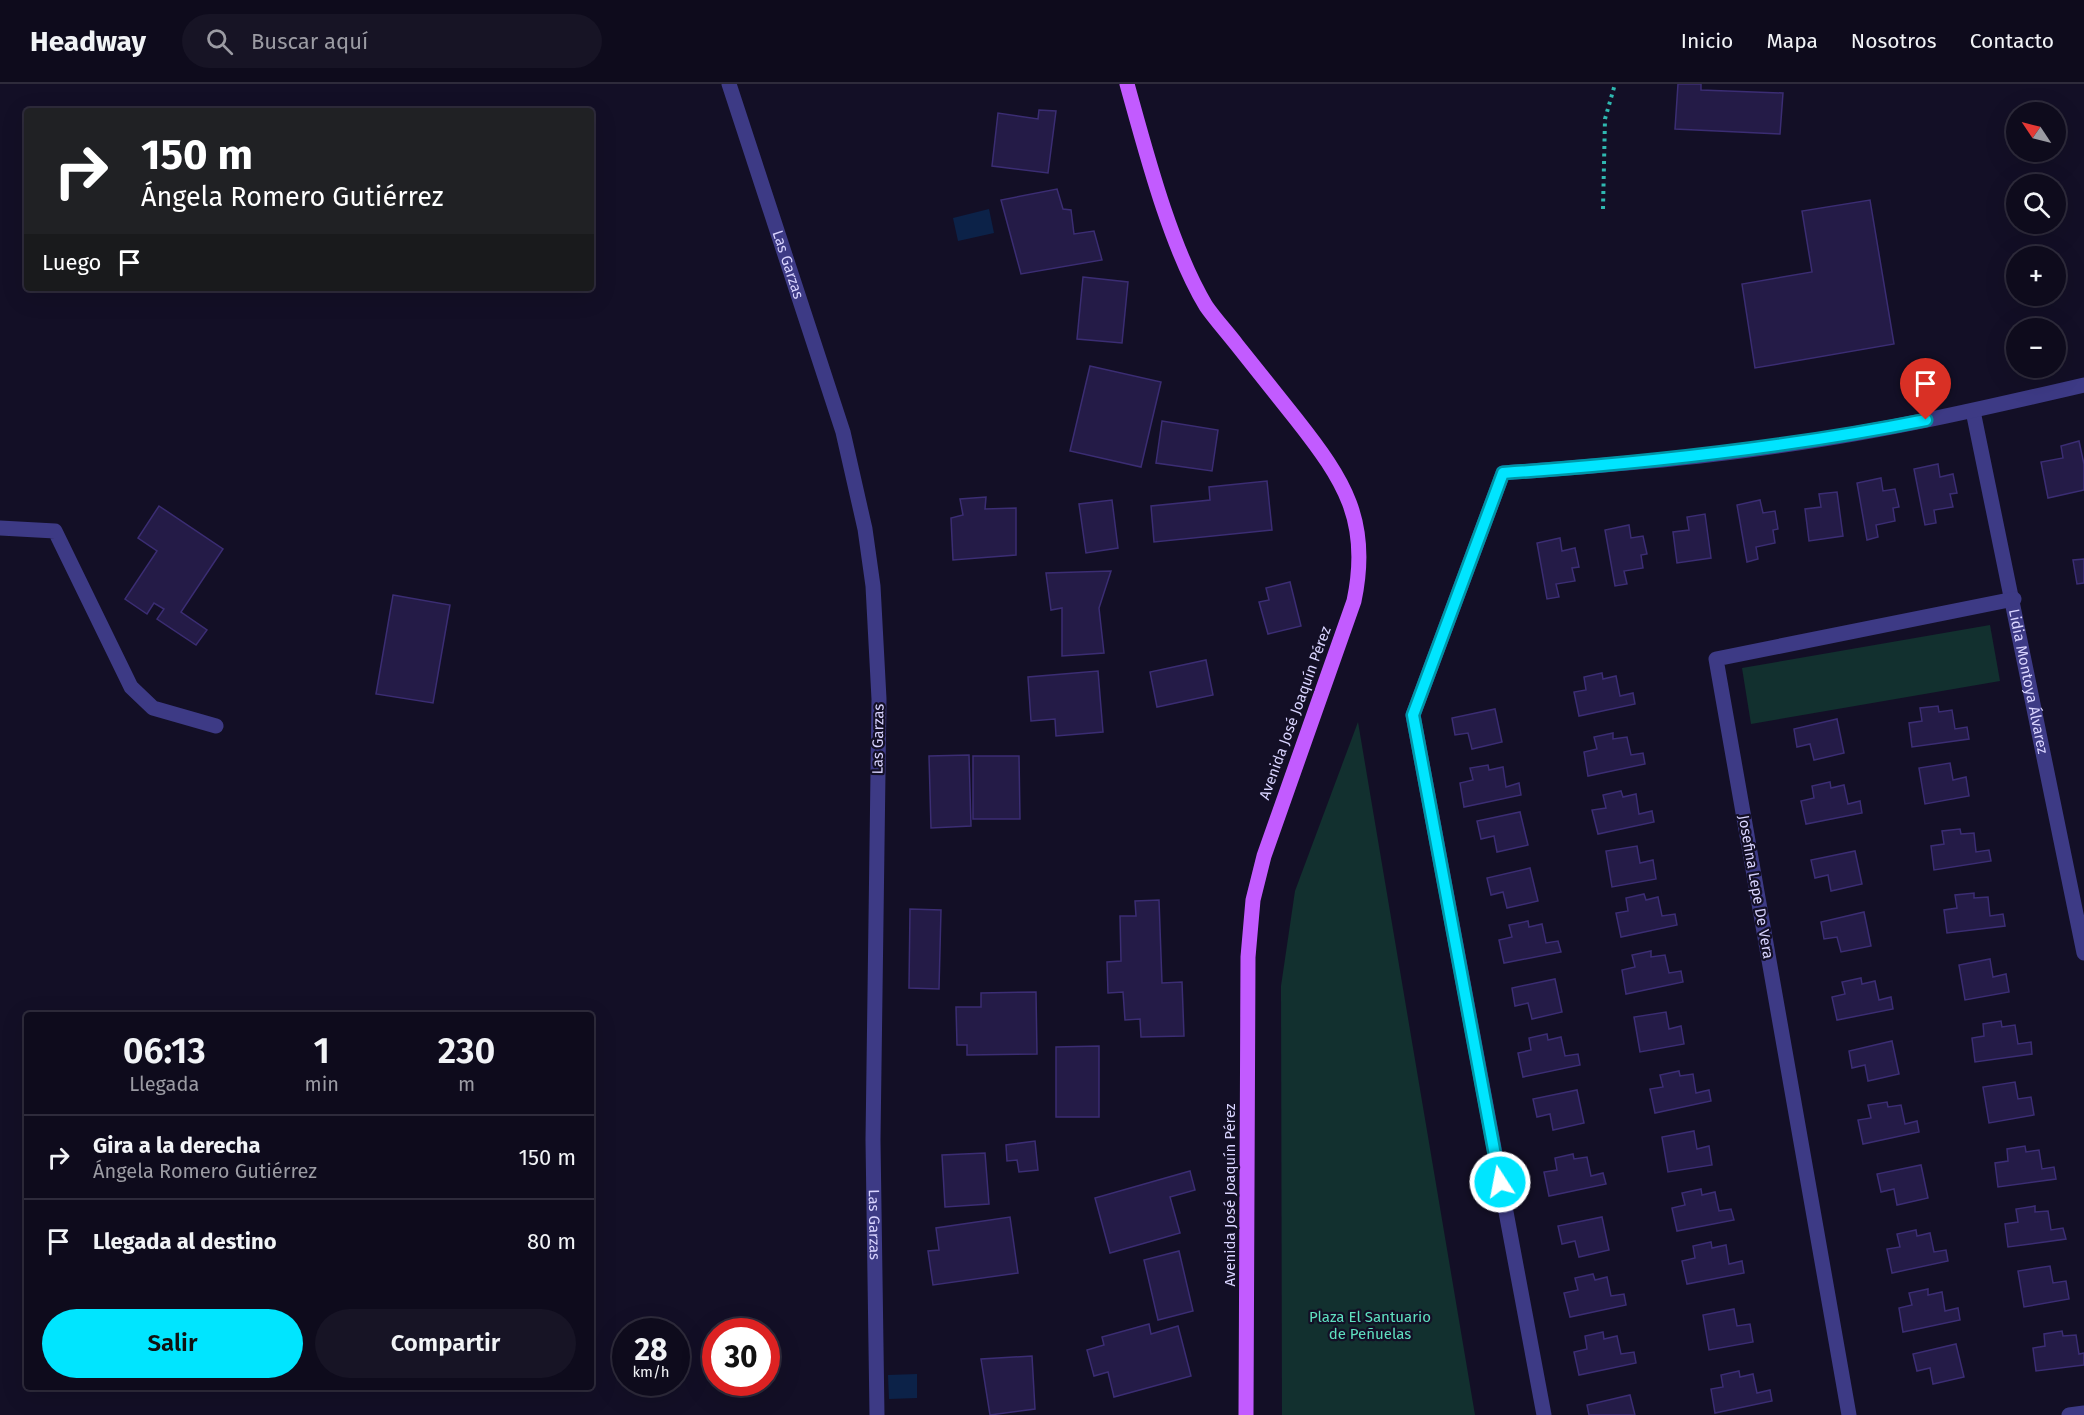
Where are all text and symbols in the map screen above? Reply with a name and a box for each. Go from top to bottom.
search box [182,14,602,68]
text: Headway [30,25,146,58]
icon: search [203,25,236,58]
text: Buscar aquí [251,28,368,55]
text: Inicio [1681,28,1733,54]
text: Mapa [1766,28,1818,54]
text: Nosotros [1851,28,1937,54]
text: Contacto [1970,28,2054,54]
north arrow [2006,102,2066,162]
map controls [2006,102,2066,378]
text: 150 m [141,130,253,180]
icon: right [42,132,120,210]
button: search [2006,174,2066,234]
text: Ángela Romero Gutiérrez [141,181,444,213]
street label: Las Garzas [769,228,808,301]
icon: arrive [113,246,146,279]
button: + [2006,246,2066,306]
text: Luego [42,249,101,276]
button: − [2006,318,2066,378]
pin [1900,358,1951,420]
icon: arrive [1909,367,1942,400]
street label: Lidia Montoya Álvarez [2005,607,2052,756]
street label: Avenida José Joaquín Pérez [1255,623,1335,802]
street label: Las Garzas [868,703,888,775]
street label: Josefina Lepe De Vera [1734,814,1778,960]
text: 06:13 [123,1029,206,1073]
text: 1 [314,1029,330,1073]
text: 230 [438,1029,495,1073]
text: Llegada [129,1072,199,1096]
text: min [305,1072,339,1096]
text: m [458,1072,475,1096]
street label: Avenida José Joaquín Pérez [1221,1103,1239,1287]
text: Gira a la derecha [93,1132,261,1159]
icon: right [42,1141,75,1174]
text: 150 m [518,1144,576,1171]
position arrow [1468,1150,1532,1214]
text: Ángela Romero Gutiérrez [93,1159,317,1183]
street label: Las Garzas [865,1189,884,1260]
icon: arrive [42,1225,75,1258]
text: Llegada al destino [93,1228,277,1255]
text: 80 m [527,1228,576,1255]
park label: Plaza El Santuario de Peñuelas [1309,1308,1431,1343]
button: Salir [42,1309,303,1378]
button: Compartir [315,1309,576,1378]
speed limit sign: 30 [702,1318,780,1396]
text: 28 [635,1332,667,1368]
text: km/h [632,1363,670,1381]

